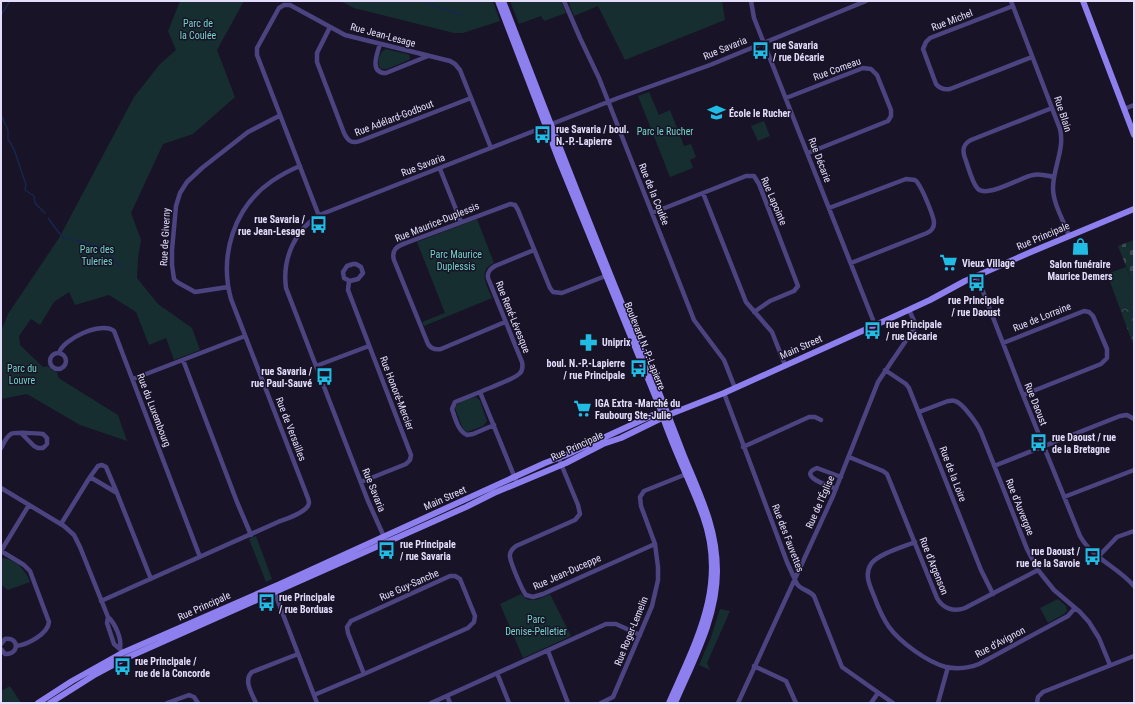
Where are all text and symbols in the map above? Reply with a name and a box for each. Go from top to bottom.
street label: Rue Michel [930,7,974,33]
park label: Parc de la Coulée [180,18,217,41]
street label: Rue Jean-Lesage [349,21,417,49]
street label: Rue Savaria [702,34,749,62]
place label: rue Savaria / rue Décarie [773,40,825,63]
bus stop icon: rue Savaria / rue Décarie [750,41,770,61]
street label: Rue Comeau [812,55,862,83]
street label: Rue Blain [1052,95,1074,133]
street label: Rue Adélard-Godbout [353,98,435,138]
school or university icon: École le Rucher [706,103,726,123]
place label: École le Rucher [729,107,791,119]
place label: rue Savaria / boul. N.-P.-Lapierre [556,124,629,147]
bus stop icon: rue Savaria / boul. N.-P.-Lapierre [533,125,553,145]
park label: Parc le Rucher [637,126,693,137]
street label: Rue Décarie [806,136,834,184]
street label: Rue Savaria [399,152,447,178]
street label: Rue de la Coulée [637,162,672,227]
street label: Rue Lapointe [759,175,789,227]
street label: Rue Maurice-Duplessis [393,200,481,244]
street label: Rue de Giverny [158,208,172,266]
place label: rue Savaria / rue Jean-Lesage [238,214,306,237]
bus stop icon: rue Savaria / rue Jean-Lesage [308,215,328,235]
street label: Rue Principale [1015,220,1071,252]
shop icon: Salon funéraire Maurice Demers [1070,237,1090,257]
park label: Parc des Tuleries [80,244,115,267]
park label: Parc Maurice Duplessis [430,249,482,272]
supermarket icon: Vieux Village [939,253,959,273]
place label: Vieux Village [962,258,1015,269]
place label: Salon funéraire Maurice Demers [1047,259,1113,282]
bus stop icon: rue Principale / rue Daoust [966,273,986,293]
street label: Rue René-Lévesque [494,279,533,355]
place label: rue Principale / rue Daoust [948,295,1004,318]
street label: Boulevard N.-P.-Lapierre [622,300,668,392]
street label: Rue de Lorraine [1011,300,1073,334]
place label: rue Principale / rue Décarie [886,319,942,342]
bus stop icon: rue Principale / rue Décarie [863,320,883,340]
pharmacy icon: Uniprix [579,332,599,352]
street label: Main Street [778,333,824,361]
place label: Uniprix [602,337,631,348]
street label: Rue Honoré-Mercier [378,355,416,431]
place label: boul. N.-P.-Lapierre / rue Principale [546,358,625,381]
bus stop icon: boul. N.-P.-Lapierre / rue Principale [628,359,648,379]
park label: Parc du Louvre [7,363,37,386]
place label: rue Savaria / rue Paul-Sauvé [251,366,313,389]
bus stop icon: rue Savaria / rue Paul-Sauvé [315,367,335,387]
street label: Rue du Luxembourg [135,372,173,448]
street label: Rue Daoust [1022,381,1050,427]
street label: Rue de Versailles [274,395,308,463]
place label: IGA Extra -Marché du Faubourg Ste-Julie [595,398,680,421]
supermarket icon: IGA Extra -Marché du Faubourg Ste-Julie [572,399,592,419]
street label: Rue Principale [549,429,605,463]
place label: rue Daoust / rue de la Bretagne [1052,432,1116,455]
bus stop icon: rue Daoust / rue de la Bretagne [1029,433,1049,453]
street label: Rue de la Loire [937,445,969,503]
street label: Rue Savaria [360,467,388,514]
street label: Rue de l'Église [803,473,837,530]
street label: Rue d'Auvergne [1004,477,1036,537]
street label: Main Street [422,484,468,512]
street label: Rue des Fauvettes [770,502,806,574]
street label: Rue d'Argenson [918,536,951,596]
place label: rue Principale / rue Savaria [400,539,456,562]
bus stop icon: rue Principale / rue Savaria [377,540,397,560]
place label: rue Daoust / rue de la Savoie [1016,546,1081,569]
bus stop icon: rue Daoust / rue de la Savoie [1083,547,1103,567]
street label: Rue Jean-Duceppe [531,552,603,592]
street label: Rue Guy-Sanche [378,567,441,603]
street label: Rue Principale [176,589,232,623]
place label: rue Principale / rue Borduas [279,592,335,615]
bus stop icon: rue Principale / rue Borduas [256,593,276,613]
street label: Rue Roger-Lemelin [612,595,650,667]
park label: Parc Denise-Pelletier [505,614,567,637]
street label: Rue d'Avignon [973,624,1027,660]
place label: rue Principale / rue de la Concorde [135,656,210,679]
bus stop icon: rue Principale / rue de la Concorde [112,657,132,677]

